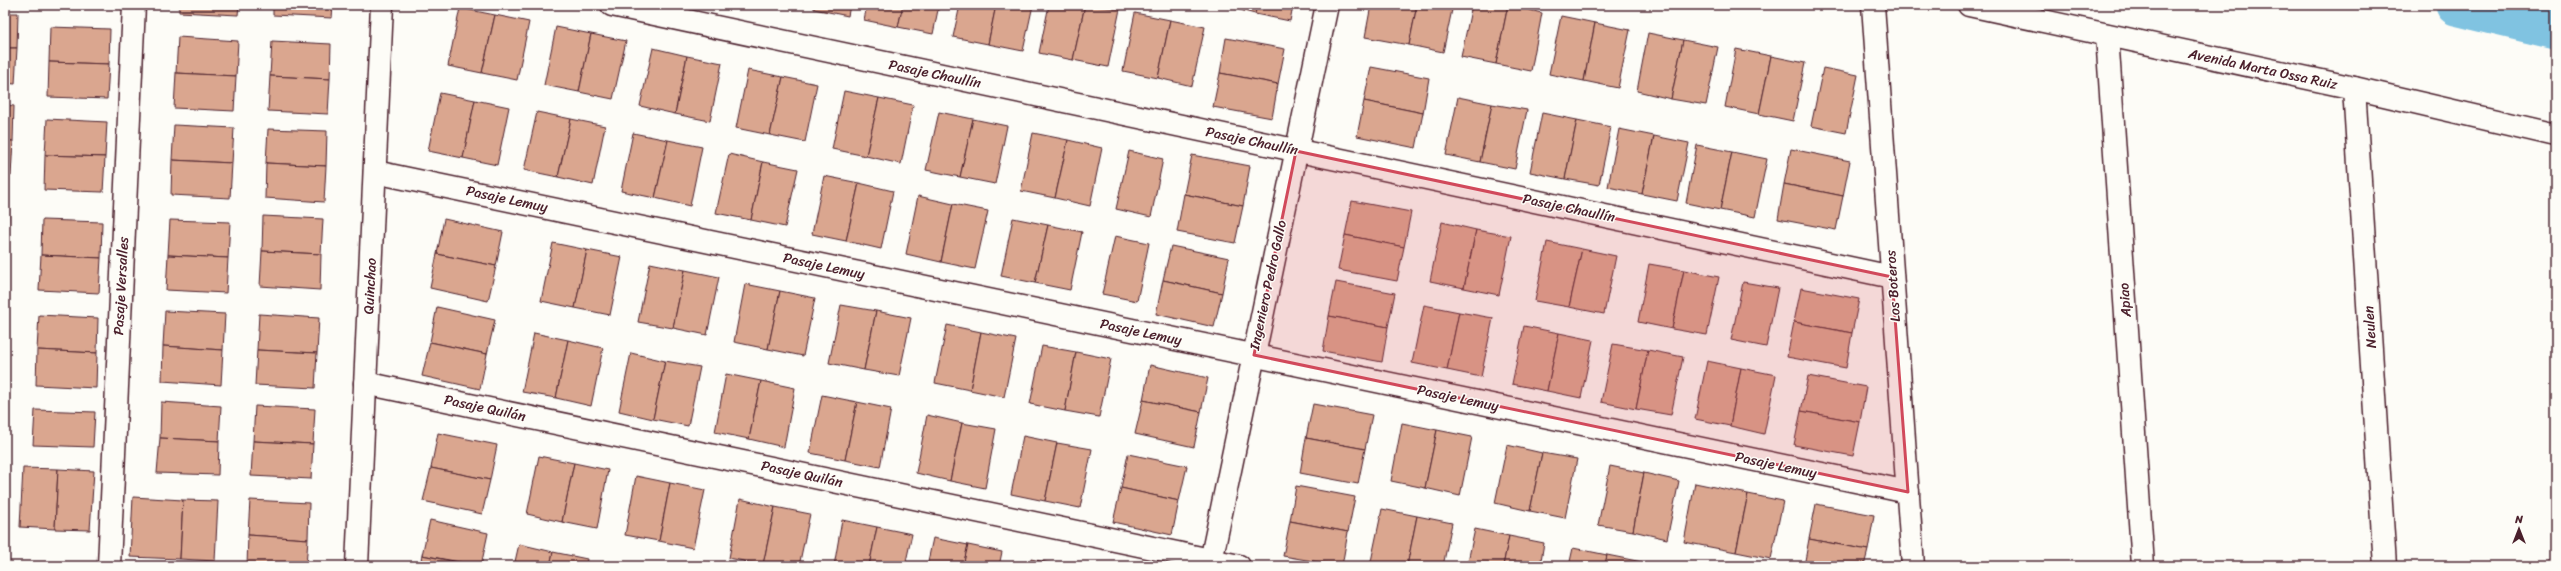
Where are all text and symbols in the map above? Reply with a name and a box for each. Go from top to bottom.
street label: Avenida Marta Ossa Ruiz [2185,41,2340,97]
street label: Pasaje Chaullín [886,52,984,96]
street label: Pasaje Chaullín [1203,119,1301,163]
street label: Pasaje Lemuy [464,178,551,220]
street label: Pasaje Chaullín [1520,186,1618,230]
street label: Ingeniero Pedro Gallo [1242,218,1294,353]
street label: Pasaje Versalles [106,236,136,336]
street label: Pasaje Lemuy [781,245,868,287]
street label: Los Boteros [1878,249,1908,323]
street label: Quinchao [356,257,384,315]
street label: Apiao [2111,282,2139,319]
street label: Neulen [2356,304,2384,349]
street label: Pasaje Lemuy [1098,311,1185,353]
street label: Pasaje Lemuy [1415,377,1502,419]
street label: Pasaje Quilán [442,387,529,429]
street label: Pasaje Lemuy [1733,444,1820,486]
street label: Pasaje Quilán [759,453,846,495]
north arrow [2499,509,2539,549]
text: N [2514,510,2523,529]

